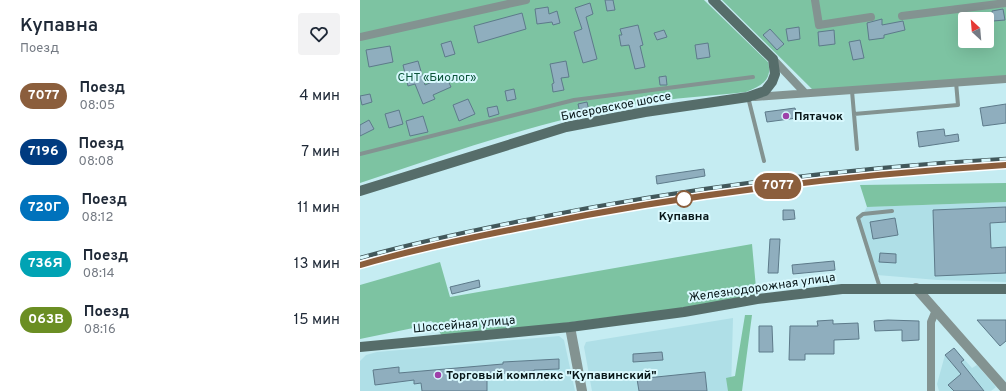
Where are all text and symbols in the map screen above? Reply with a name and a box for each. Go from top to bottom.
north arrow [958,12,994,48]
map controls [958,12,994,48]
button: heart [298,13,340,55]
text: Купавна [20,14,98,38]
text: Поезд [20,41,59,57]
park label: СНТ «Биолог» [398,70,476,86]
text: Поезд [79,79,125,98]
text: 7077 [28,87,59,104]
text: 4 мин [299,87,340,106]
street label: Бисеровское шоссе [560,88,673,126]
text: 08:05 [79,98,115,114]
place label: Пятачок [794,109,843,125]
marker: Пятачок [781,111,791,121]
text: Поезд [79,135,124,154]
text: 7196 [28,143,59,160]
text: 7 мин [301,143,340,162]
text: 08:08 [79,154,114,170]
line badge: 7077 [750,173,806,199]
text: 7077 [762,177,794,194]
marker: Купавна [675,190,693,208]
text: Поезд [81,191,127,210]
text: 720Г [28,199,61,216]
text: 11 мин [297,199,340,218]
place label: Купавна [659,209,709,225]
text: 08:12 [81,210,113,226]
text: Поезд [83,247,128,266]
text: 736Я [28,255,63,272]
text: 13 мин [294,255,340,274]
text: 08:14 [83,266,115,282]
street label: Железнодорожная улица [688,270,836,306]
text: Поезд [84,303,129,322]
text: 063В [28,311,64,328]
text: 15 мин [294,311,340,330]
street label: Шоссейная улица [412,313,516,337]
text: 08:16 [84,322,116,338]
place label: Торговый комплекс "Купавинский" [446,368,657,384]
marker: Торговый комплекс "Купавинский" [433,370,443,380]

